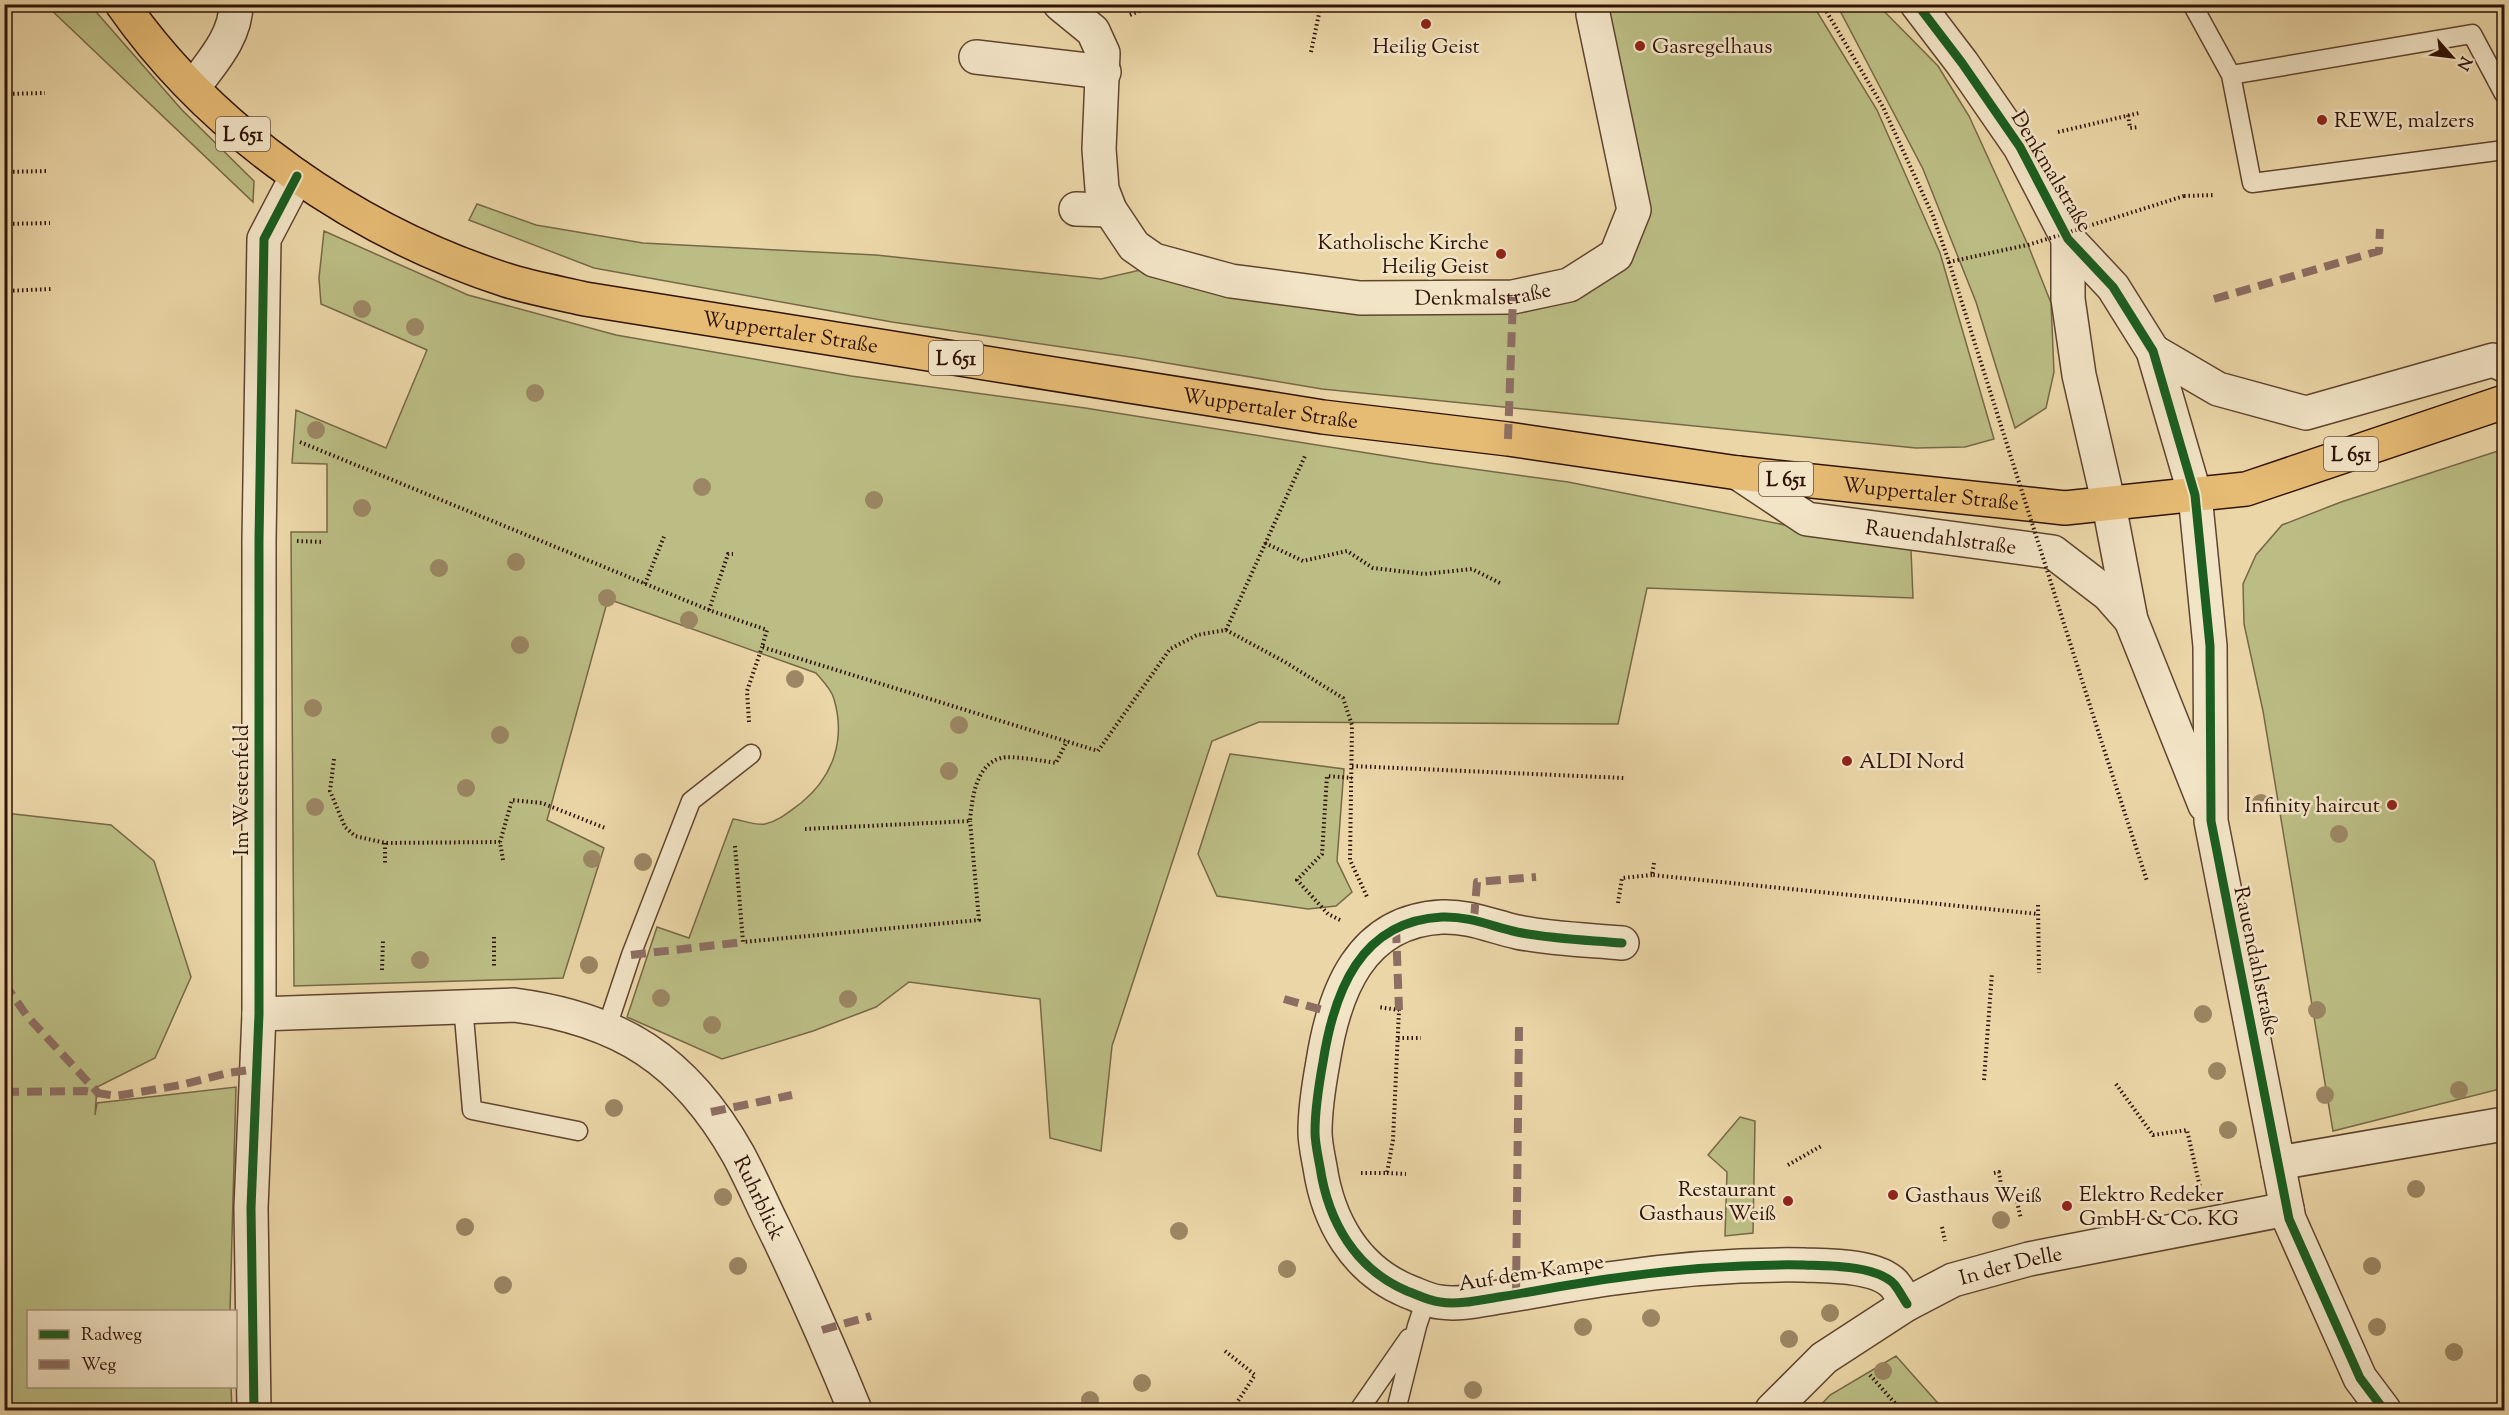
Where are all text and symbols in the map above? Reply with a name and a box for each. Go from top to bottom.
marker: Heilig Geist [1419,17,1433,31]
north arrow [2422,27,2482,87]
place label: Heilig Geist [1372,33,1480,63]
place label: Gasregelhaus [1652,33,1773,63]
marker: Gasregelhaus [1633,39,1647,53]
text: N [2450,52,2476,74]
street label: Denkmalstraße [2002,106,2098,238]
place label: REWE, malzers [2334,107,2474,137]
marker: REWE, malzers [2315,113,2329,127]
road number: L 651 [216,117,270,151]
place label: Katholische Kirche Heilig Geist [1318,229,1489,283]
marker: Katholische Kirche Heilig Geist [1494,247,1508,261]
street label: Denkmalstraße [1414,276,1554,315]
street label: Wuppertaler Straße [700,305,880,363]
road number: L 651 [929,341,983,375]
street label: Wuppertaler Straße [1180,382,1360,438]
road number: L 651 [2324,437,2378,471]
road number: L 651 [1759,462,1813,496]
street label: Wuppertaler Straße [1840,471,2020,520]
street label: Rauendahlstraße [1863,514,2018,564]
street label: Im Westenfeld [228,724,258,856]
place label: ALDI Nord [1859,748,1965,778]
marker: ALDI Nord [1840,754,1854,768]
place label: Infinity haircut [2244,792,2380,822]
marker: Infinity haircut [2385,798,2399,812]
street label: Rauendahlstraße [2225,884,2286,1039]
street label: Ruhrblick [725,1151,791,1246]
place label: Restaurant Gasthaus Weiß [1639,1176,1776,1230]
place label: Elektro Redeker GmbH & Co. KG [2079,1181,2239,1235]
place label: Gasthaus Weiß [1905,1182,2042,1212]
marker: Gasthaus Weiß [1886,1188,1900,1202]
marker: Restaurant Gasthaus Weiß [1781,1194,1795,1208]
marker: Elektro Redeker GmbH & Co. KG [2060,1199,2074,1213]
street label: In der Delle [1956,1240,2065,1295]
street label: Auf dem Kampe [1456,1248,1606,1300]
legend [27,1310,237,1388]
text: Radweg [81,1323,142,1349]
text: Weg [81,1353,117,1379]

